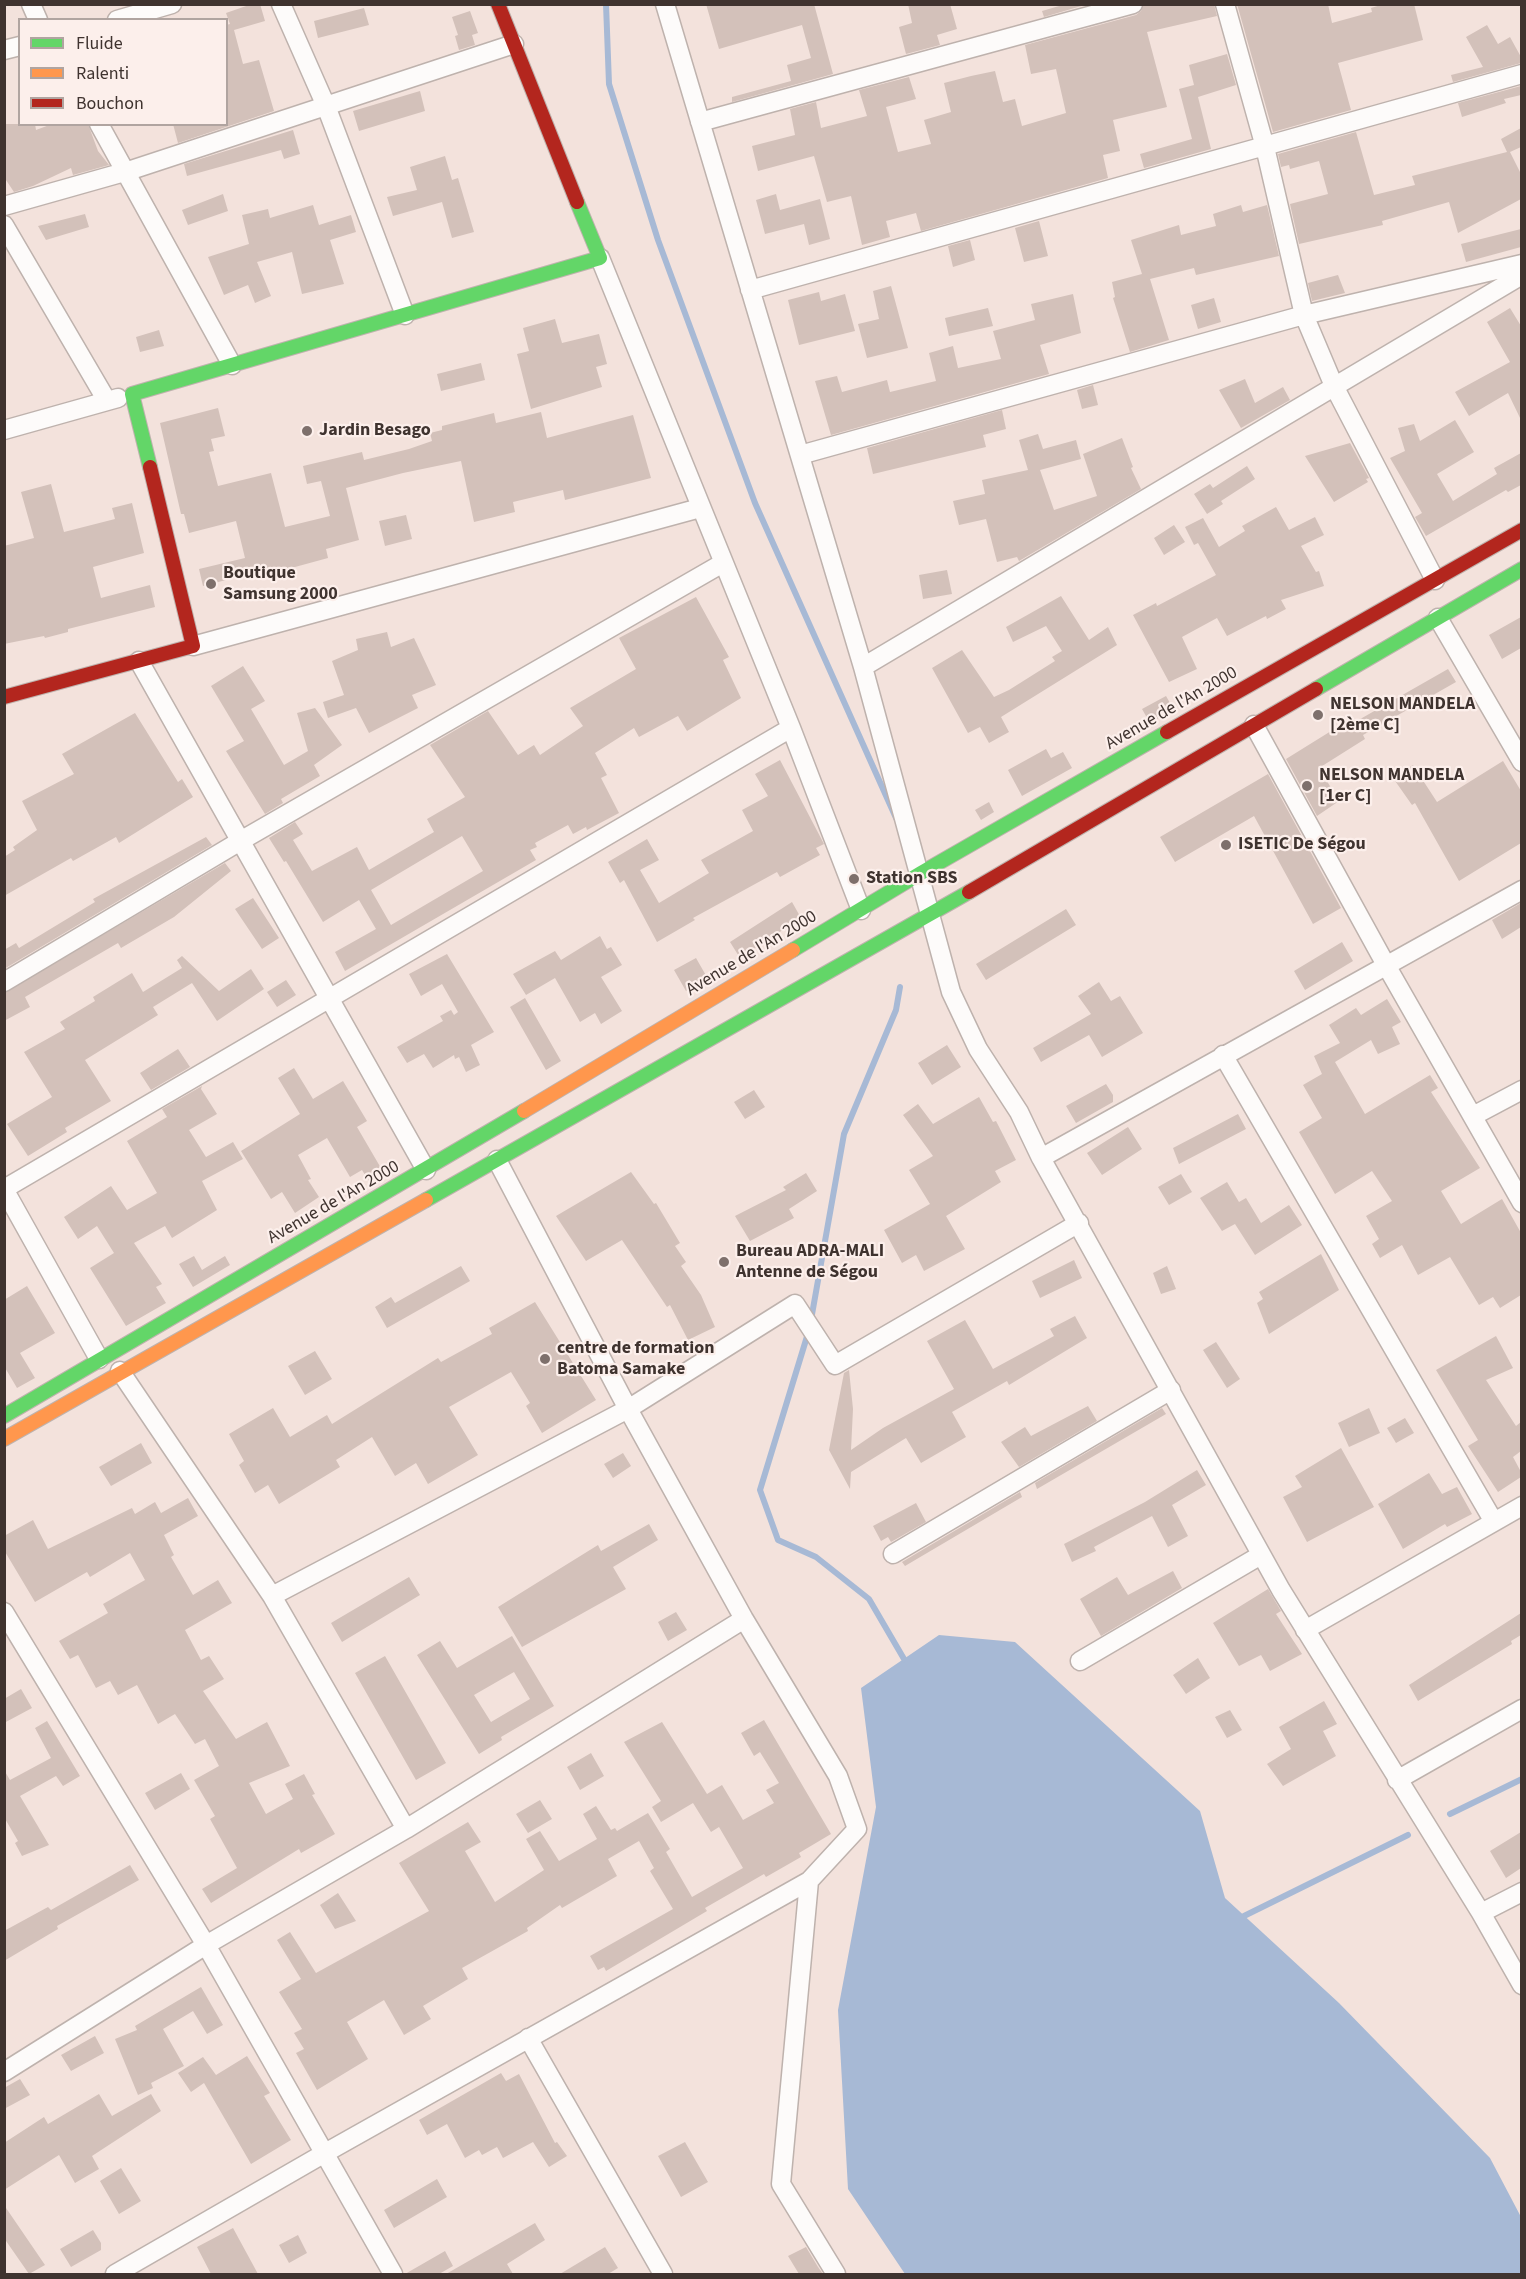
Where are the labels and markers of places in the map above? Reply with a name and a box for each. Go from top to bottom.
place label: Jardin Besago [319,420,431,442]
marker: Jardin Besago [300,424,314,438]
place label: Boutique Samsung 2000 [223,563,338,606]
marker: Boutique Samsung 2000 [204,577,218,591]
place label: NELSON MANDELA [2ème C] [1330,694,1475,736]
marker: NELSON MANDELA [2ème C] [1311,708,1325,722]
place label: NELSON MANDELA [1er C] [1319,765,1464,808]
marker: NELSON MANDELA [1er C] [1300,779,1314,793]
place label: ISETIC De Ségou [1238,834,1366,856]
marker: ISETIC De Ségou [1219,838,1233,852]
place label: Station SBS [866,868,958,890]
marker: Station SBS [847,872,861,886]
place label: Bureau ADRA-MALI Antenne de Ségou [736,1241,884,1284]
marker: Bureau ADRA-MALI Antenne de Ségou [717,1255,731,1269]
place label: centre de formation Batoma Samake [557,1338,714,1380]
marker: centre de formation Batoma Samake [538,1352,552,1366]

